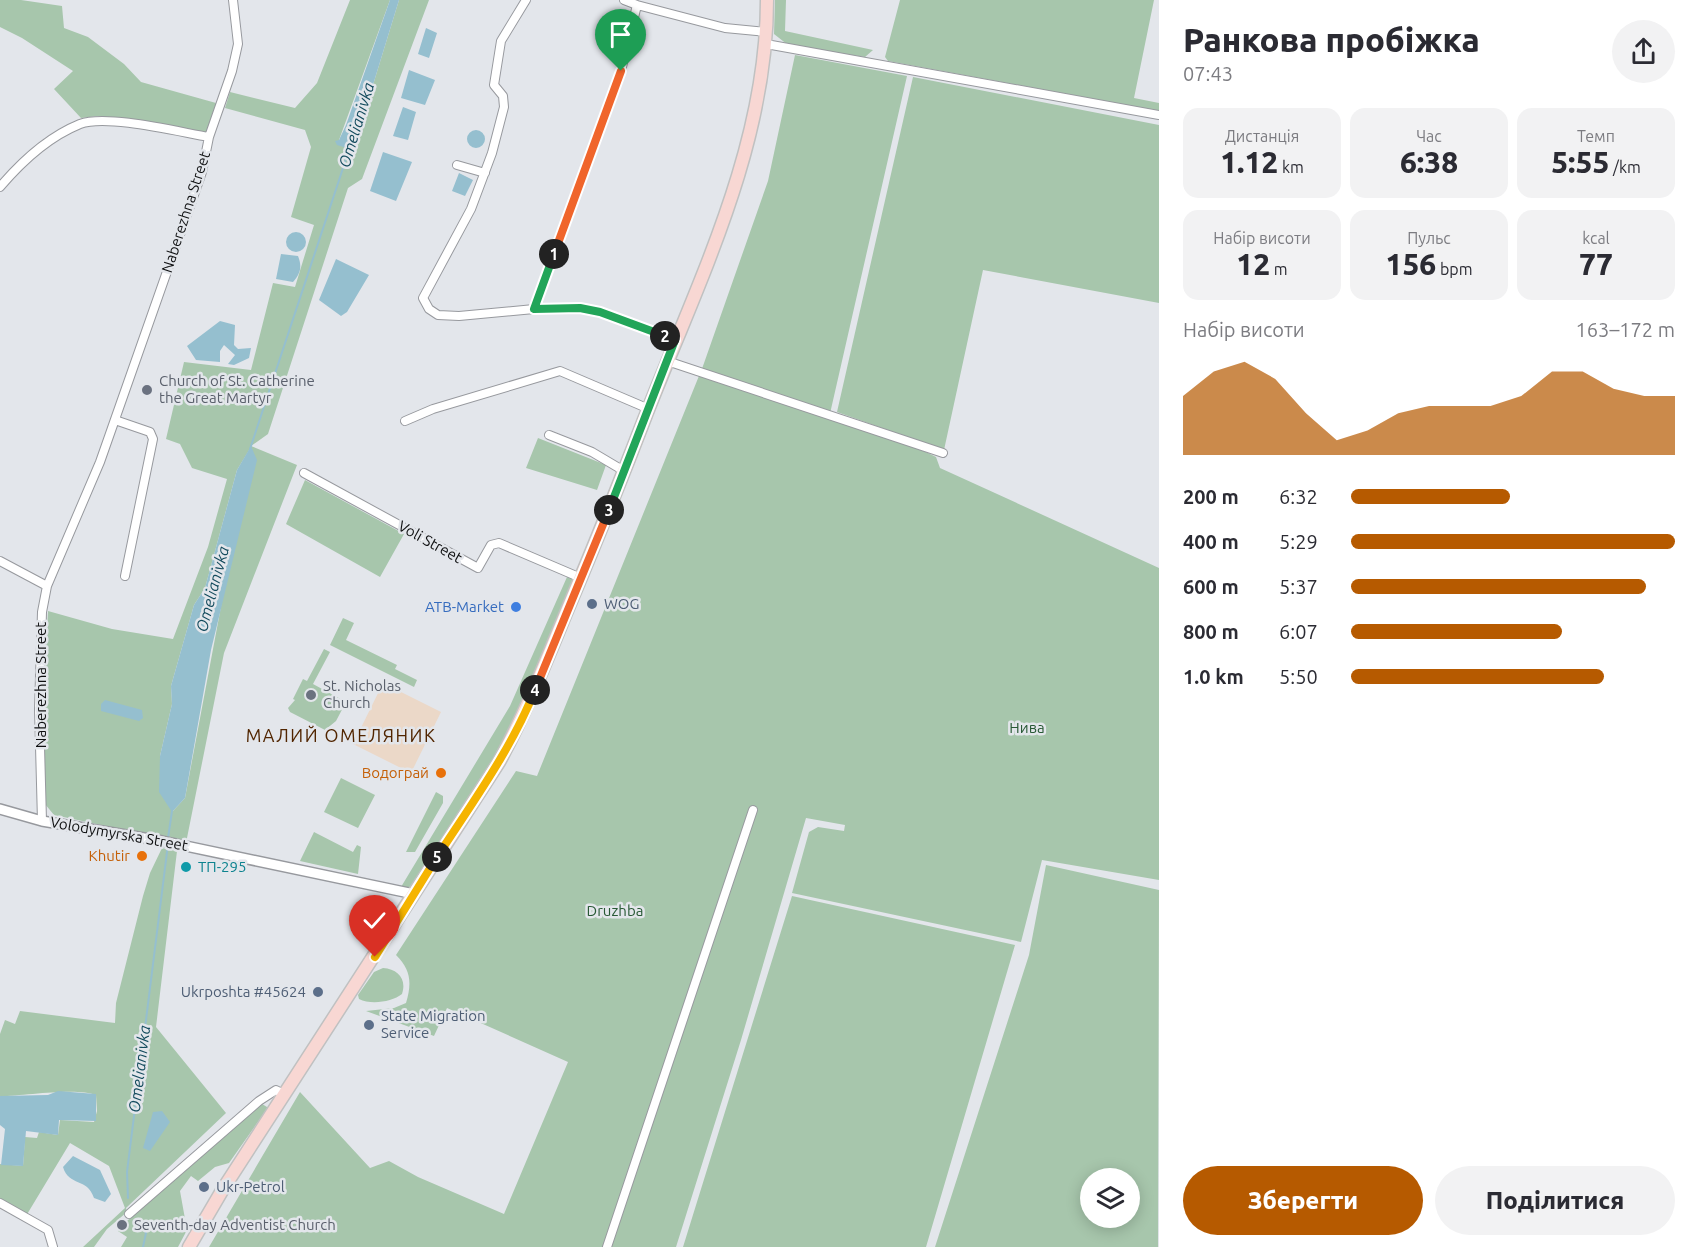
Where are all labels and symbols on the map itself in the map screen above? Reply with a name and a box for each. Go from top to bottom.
pin [595,9,646,71]
water label: Omelianivka [335,80,378,170]
street label: Naberezhna Street [158,149,213,275]
pin: 1 [539,239,569,269]
pin: 2 [650,321,680,351]
place label: Church of St. Catherine the Great Martyr [159,372,315,406]
marker: Church of St. Catherine the Great Martyr [140,383,154,397]
pin: 3 [594,495,624,525]
street label: Voli Street [395,517,465,566]
water label: Omelianivka [192,544,232,634]
place label: WOG [604,595,639,612]
marker: WOG [585,597,599,611]
place label: ATB-Market [425,598,504,615]
marker: ATB-Market [509,600,523,614]
street label: Naberezhna Street [32,622,49,748]
pin: 4 [520,675,550,705]
place label: St. Nicholas Church [323,677,401,711]
marker: St. Nicholas Church [304,688,318,702]
park label: Нива [1009,719,1045,736]
district label: МАЛИЙ ОМЕЛЯНИК [246,725,436,745]
place label: Водограй [362,764,429,781]
marker: Водограй [434,766,448,780]
street label: Volodymyrska Street [49,813,189,854]
pin: 5 [422,842,452,872]
place label: Khutir [89,847,130,864]
marker: Khutir [135,849,149,863]
place label: ТП-295 [198,858,246,875]
marker: ТП-295 [179,860,193,874]
pin [349,895,400,957]
park label: Druzhba [587,902,643,919]
place label: Ukrposhta #45624 [181,983,306,1000]
marker: Ukrposhta #45624 [311,985,325,999]
place label: State Migration Service [381,1007,486,1041]
marker: State Migration Service [362,1018,376,1032]
water label: Omelianivka [125,1024,153,1114]
place label: Ukr-Petrol [216,1178,285,1195]
marker: Ukr-Petrol [197,1180,211,1194]
place label: Seventh-day Adventist Church [134,1216,336,1233]
marker: Seventh-day Adventist Church [115,1218,129,1232]

